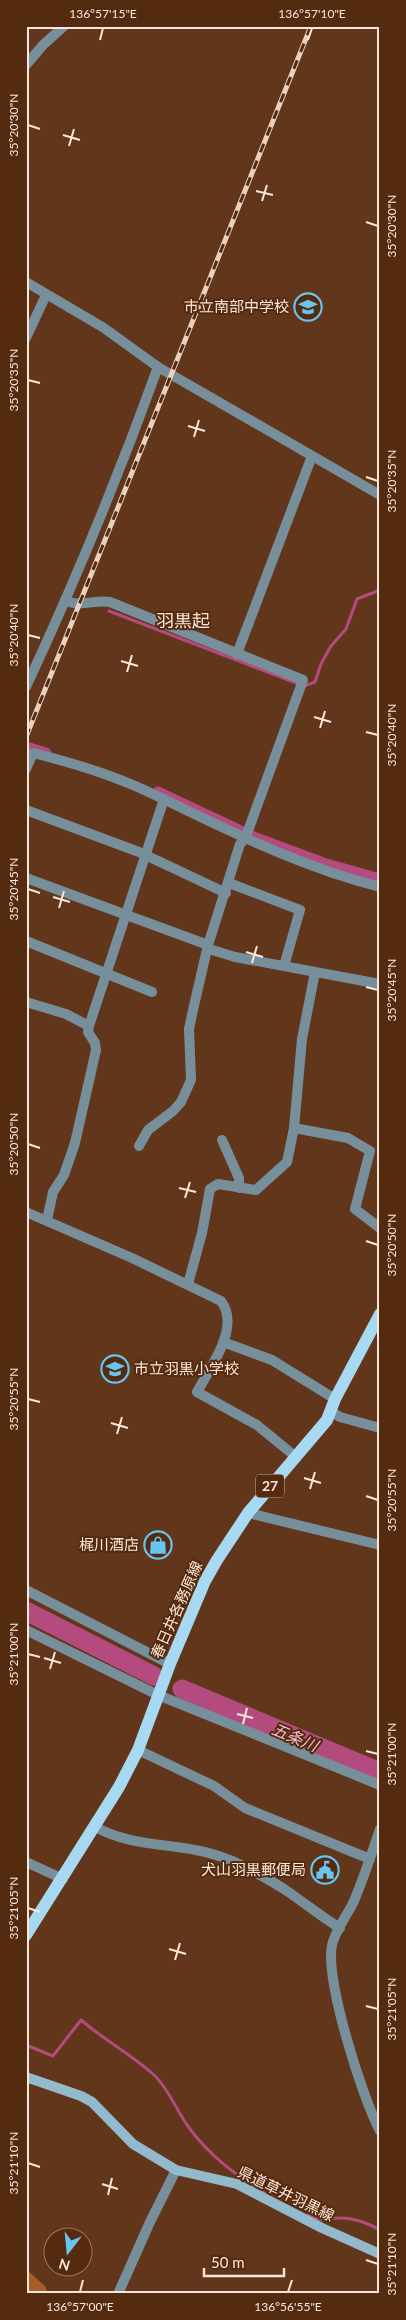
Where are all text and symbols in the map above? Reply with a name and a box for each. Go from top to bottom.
text: 136°57'15"E [69,6,137,21]
text: 136°57'10"E [278,6,346,21]
text: 35°20'30"N [6,94,21,156]
text: 35°20'30"N [384,195,399,257]
school or university icon: 市立南部中学校 [293,292,323,322]
place label: 市立南部中学校 [184,297,289,315]
text: 35°20'35"N [6,349,21,411]
text: 35°20'35"N [384,450,399,512]
text: 35°20'40"N [6,604,21,666]
district label: 羽黒起 [156,609,210,631]
text: 35°20'40"N [384,704,399,766]
text: 35°20'45"N [6,858,21,920]
text: 35°20'45"N [384,959,399,1021]
text: 35°20'50"N [6,1113,21,1175]
text: 35°20'50"N [384,1214,399,1276]
school or university icon: 市立羽黒小学校 [100,1354,130,1384]
place label: 市立羽黒小学校 [134,1359,239,1377]
text: 35°20'55"N [6,1368,21,1430]
text: 35°20'55"N [384,1469,399,1531]
road number: 27 [256,1474,284,1498]
shop icon: 梶川酒店 [143,1530,173,1560]
place label: 梶川酒店 [79,1535,139,1553]
street label: 春日井各務原線 [147,1558,206,1661]
text: 35°21'00"N [6,1623,21,1685]
water label: 五条川 [269,1718,323,1755]
text: 35°21'00"N [384,1723,399,1785]
public building icon: 犬山羽黒郵便局 [310,1855,340,1885]
place label: 犬山羽黒郵便局 [201,1860,306,1878]
text: 35°21'05"N [6,1877,21,1939]
text: 35°21'05"N [384,1978,399,2040]
text: 35°21'10"N [6,2132,21,2194]
street label: 県道草井羽黒線 [235,2162,338,2224]
north arrow [42,2228,92,2278]
text: 35°21'10"N [384,2233,399,2295]
scale bar [204,2245,284,2277]
text: 50 m [211,2253,245,2271]
text: N [57,2255,72,2275]
text: 136°57'00"E [46,2299,114,2314]
text: 136°56'55"E [254,2299,322,2314]

